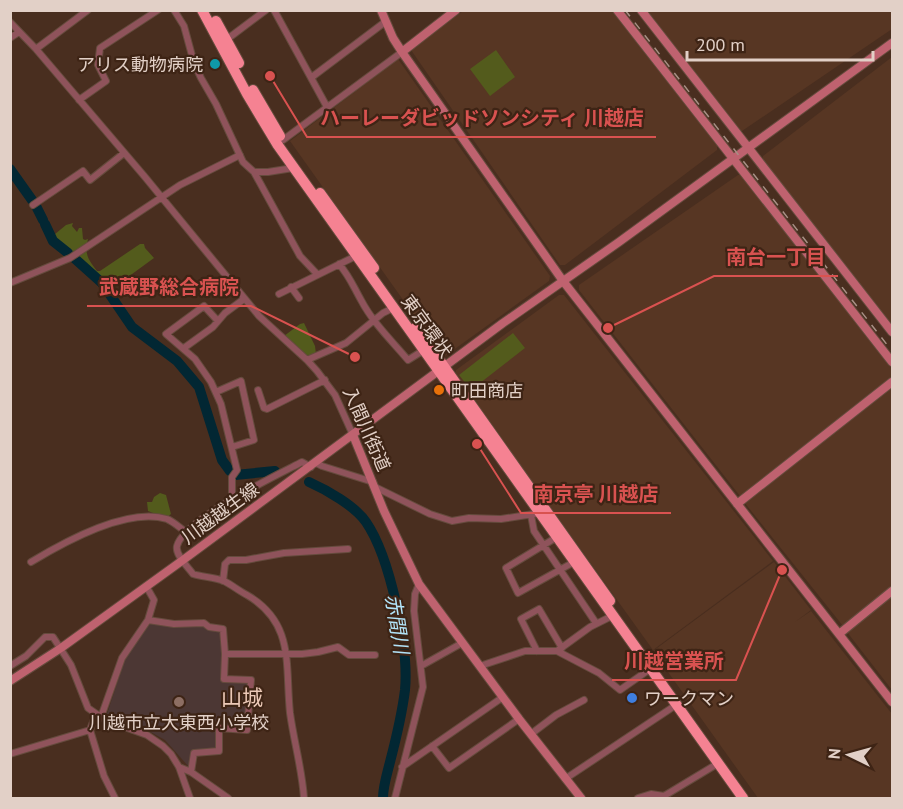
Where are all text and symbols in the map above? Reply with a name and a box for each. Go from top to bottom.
scale bar [687,24,873,62]
text: 200 m [696,33,745,56]
place label: アリス動物病院 [77,53,203,76]
marker: アリス動物病院 [208,57,222,71]
callout: ハーレーダビッドソンシティ 川越店 [307,99,656,137]
text: ハーレーダビッドソンシティ 川越店 [320,105,644,131]
callout: 南台一丁目 [714,238,838,276]
text: 南台一丁目 [726,244,826,270]
callout: 武蔵野総合病院 [87,268,251,306]
text: 武蔵野総合病院 [99,274,239,300]
street label: 東京環状 [397,290,457,362]
place label: 町田商店 [451,379,523,402]
street label: 入間川街道 [338,383,396,475]
marker: 町田商店 [432,383,446,397]
callout: 南京亭 川越店 [521,475,671,513]
street label: 川越越生線 [177,477,263,549]
text: 南京亭 川越店 [533,481,659,507]
water label: 赤間川 [379,592,415,658]
callout: 川越営業所 [612,642,736,680]
text: 川越営業所 [624,648,724,674]
district label: 山城 [221,684,263,711]
place label: ワークマン [644,687,734,710]
marker: ワークマン [625,691,639,705]
marker: 川越市立大東西小学校 [172,695,186,709]
place label: 川越市立大東西小学校 [89,711,269,734]
north arrow [819,725,879,785]
text: N [824,748,844,760]

